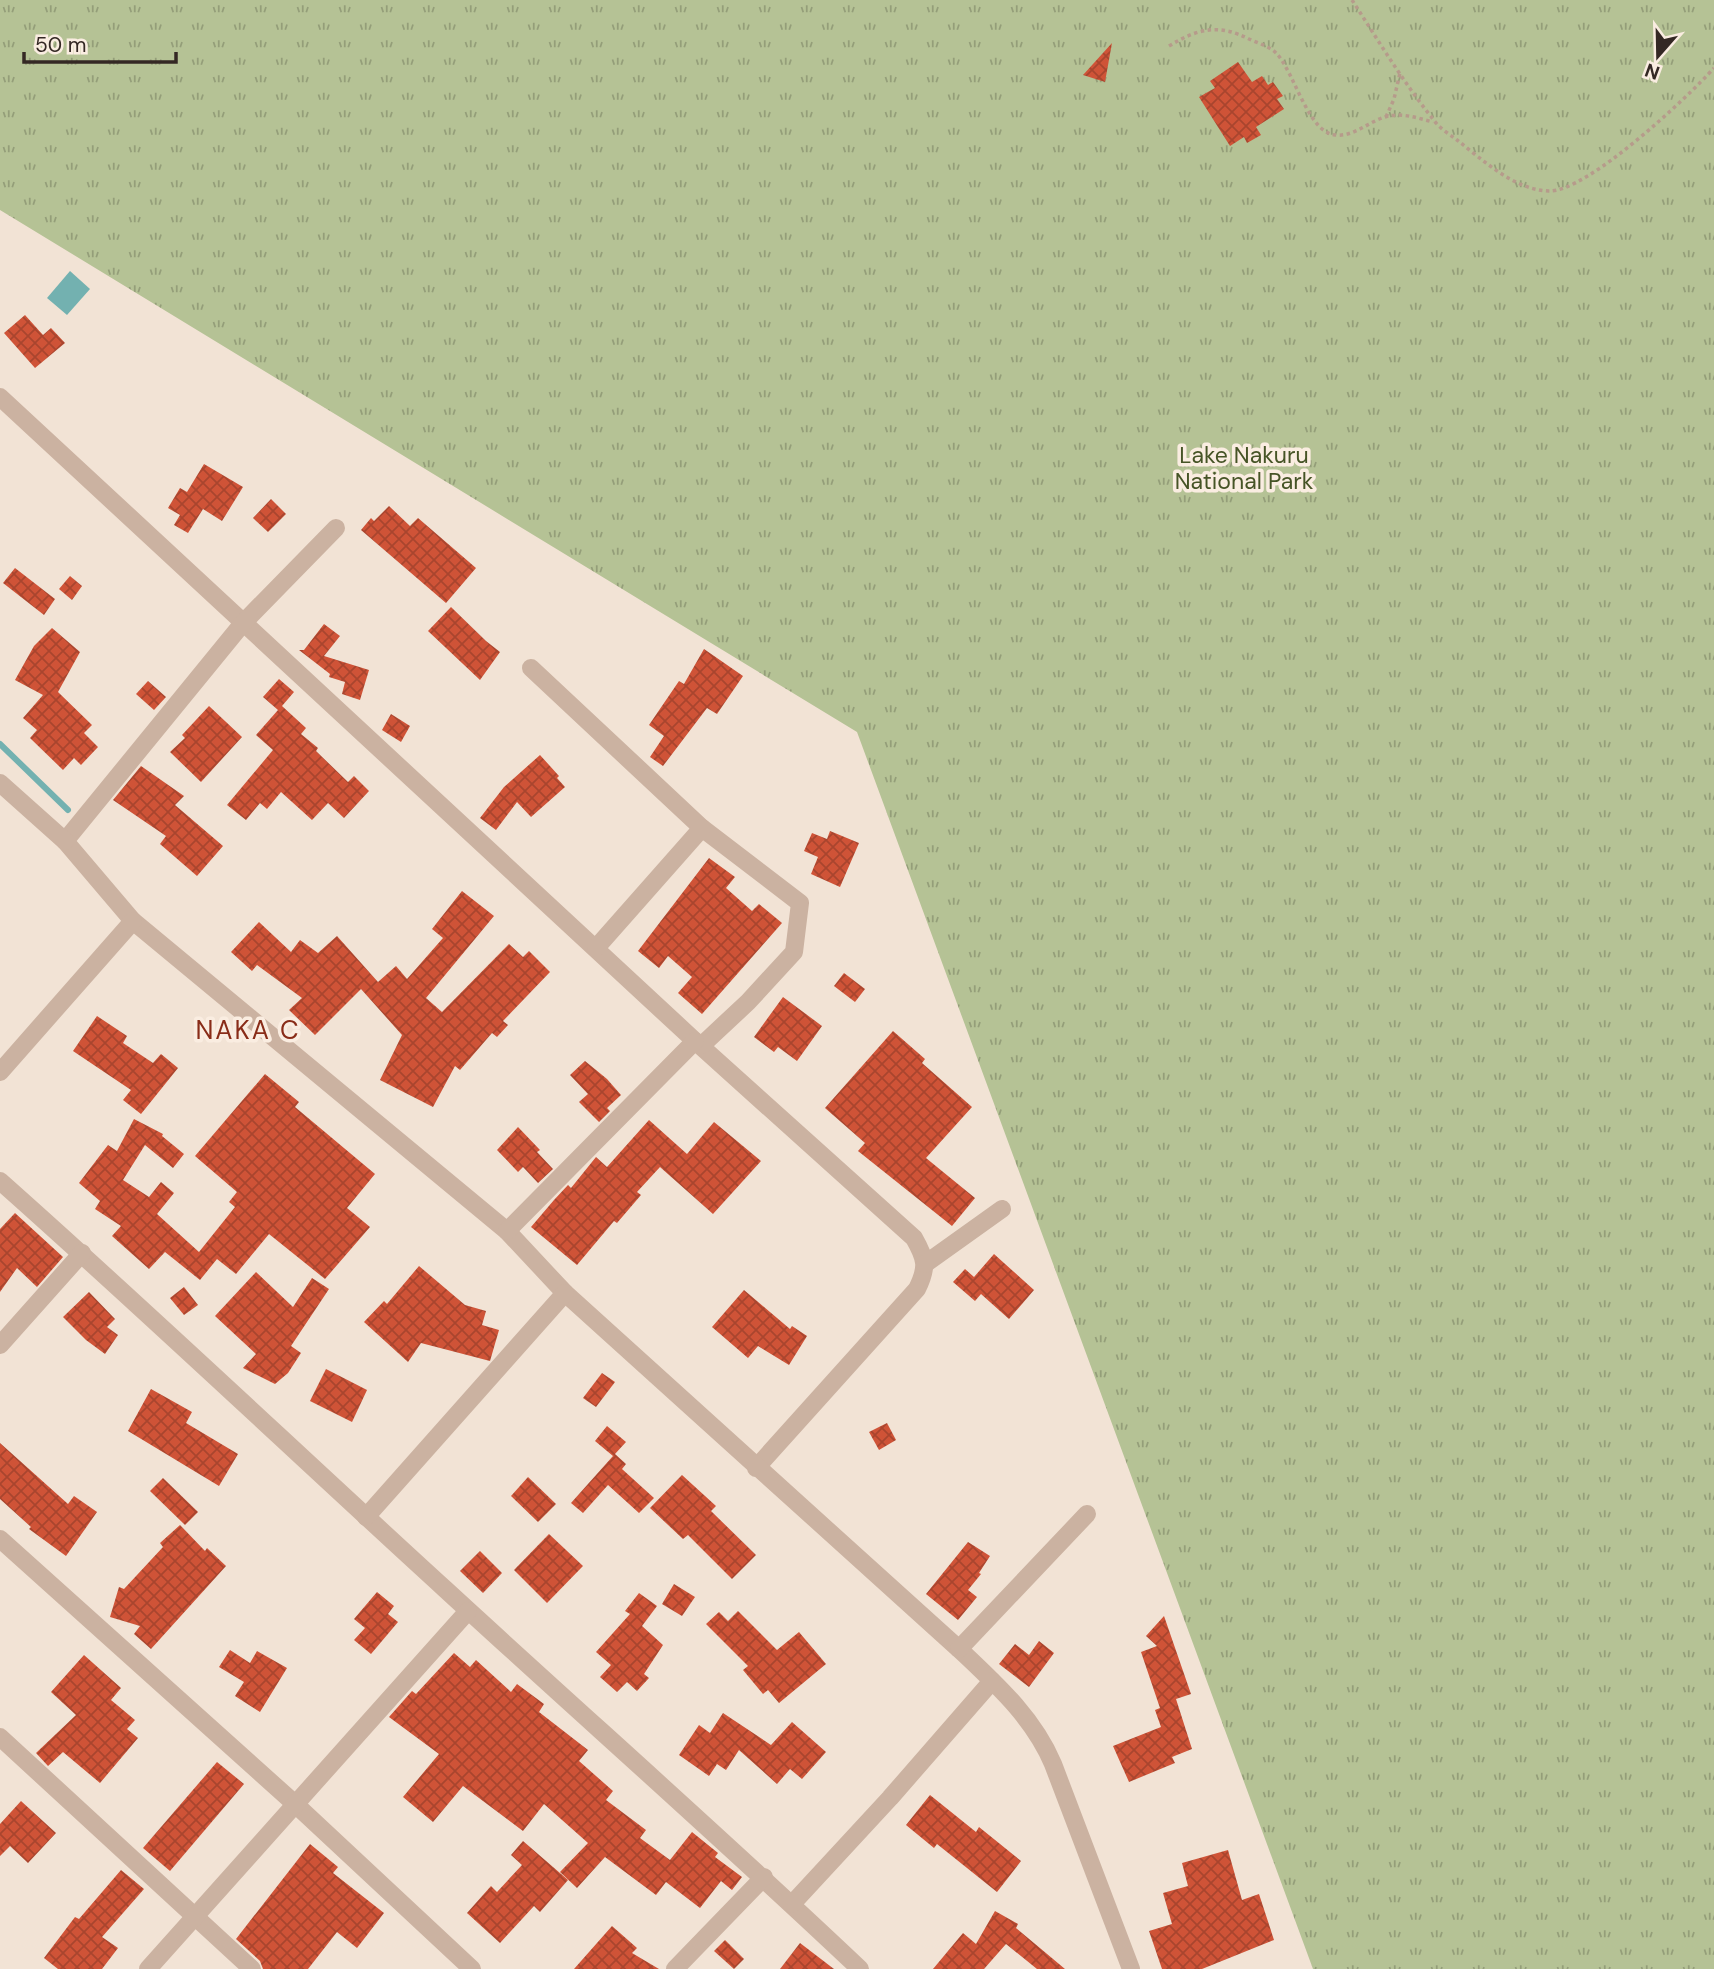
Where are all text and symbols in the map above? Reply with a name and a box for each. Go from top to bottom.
scale bar [24,21,177,65]
north arrow [1623,21,1693,91]
text: 50 m [35,31,86,59]
text: N [1642,57,1663,86]
park label: Lake Nakuru National Park [1175,440,1314,496]
district label: NAKA C [195,1013,301,1047]

